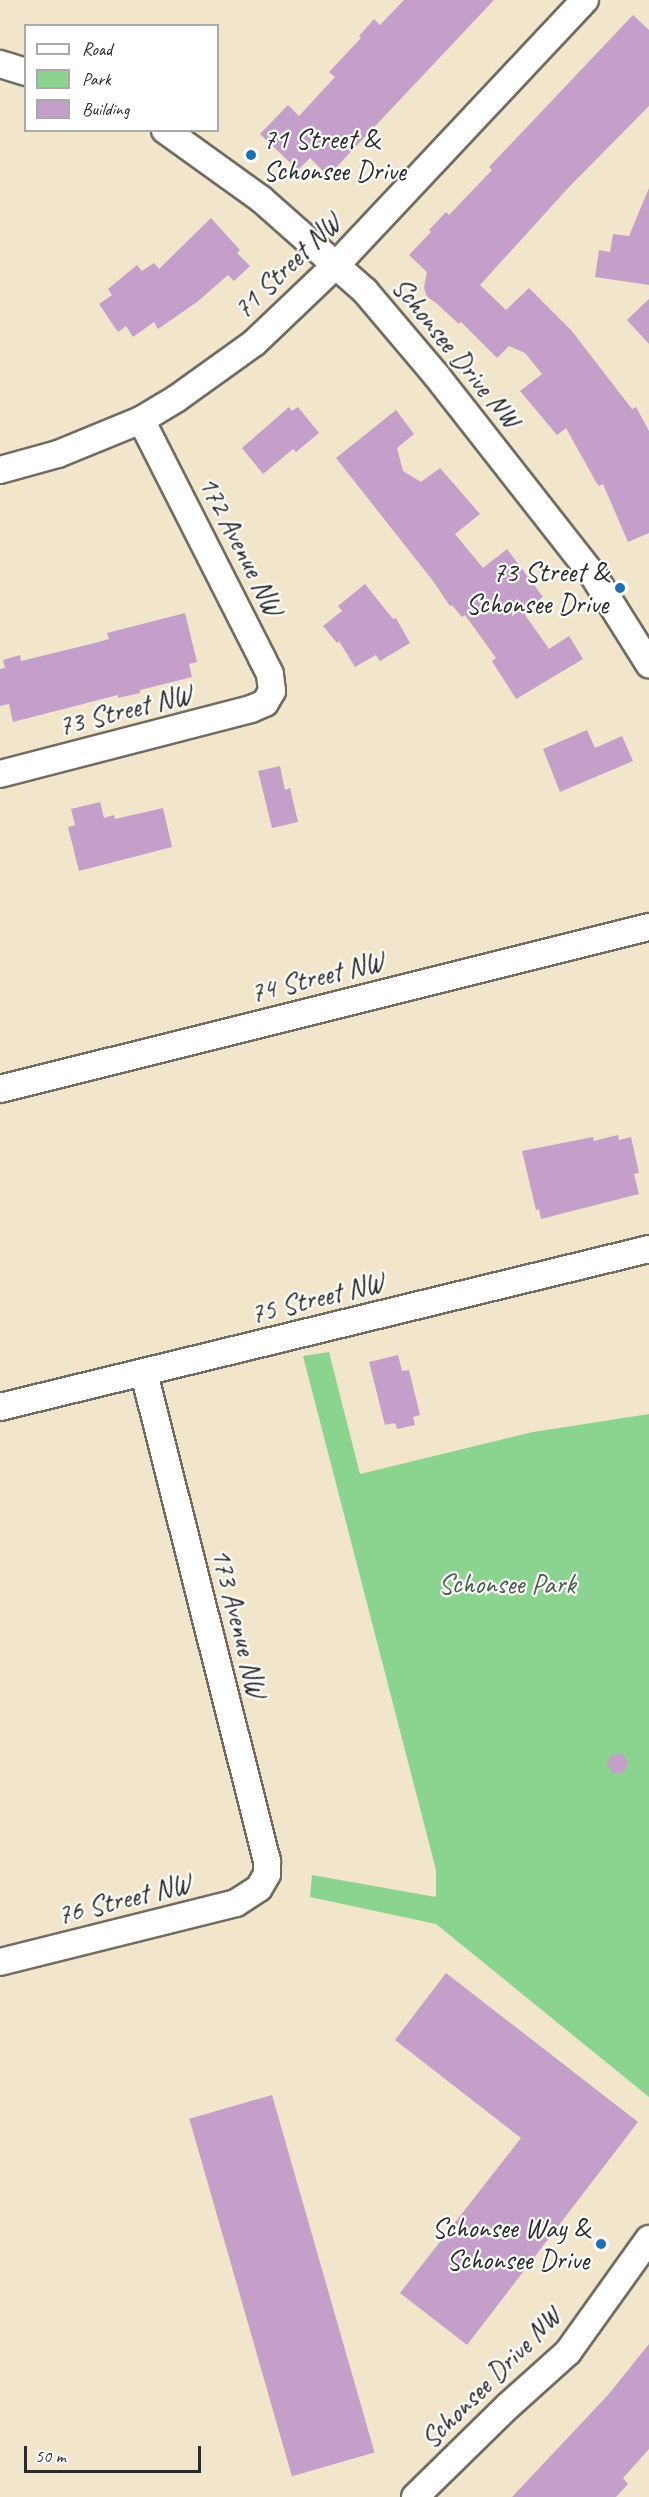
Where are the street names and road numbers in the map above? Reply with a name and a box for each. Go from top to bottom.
street label: 71 Street NW [226,206,348,326]
street label: Schonsee Drive NW [384,270,528,436]
street label: 172 Avenue NW [191,470,291,622]
street label: 73 Street NW [55,677,195,743]
street label: 74 Street NW [247,944,387,1010]
street label: 75 Street NW [247,1265,387,1331]
street label: 173 Avenue NW [204,1545,274,1701]
street label: 76 Street NW [54,1866,194,1932]
street label: Schonsee Drive NW [413,2300,569,2456]

